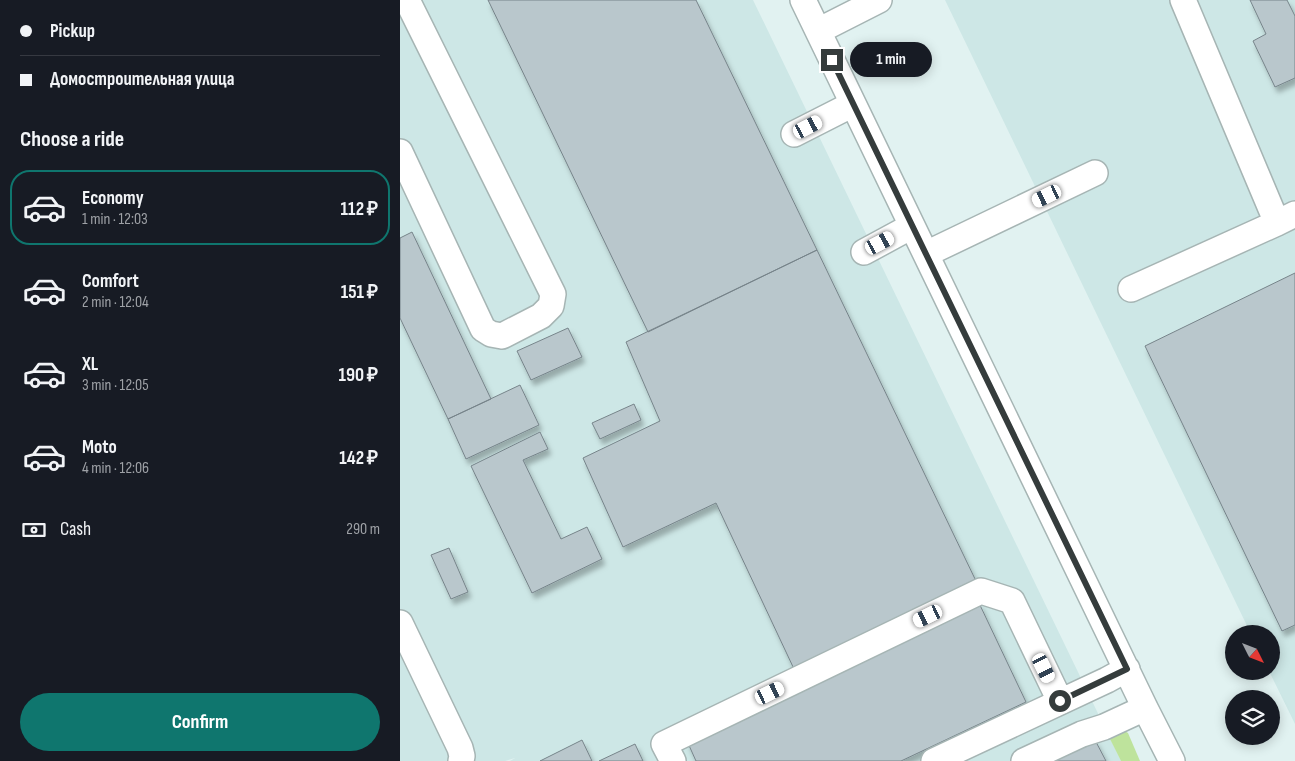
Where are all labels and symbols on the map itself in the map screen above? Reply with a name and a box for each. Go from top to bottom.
callout: 1 min [850,42,932,78]
route end [821,49,843,71]
car [791,114,824,140]
car [1030,183,1063,209]
car [863,229,896,257]
car [911,603,944,629]
north arrow [1225,625,1280,680]
car [1030,651,1057,685]
car [753,680,786,706]
route start [1049,690,1071,712]

